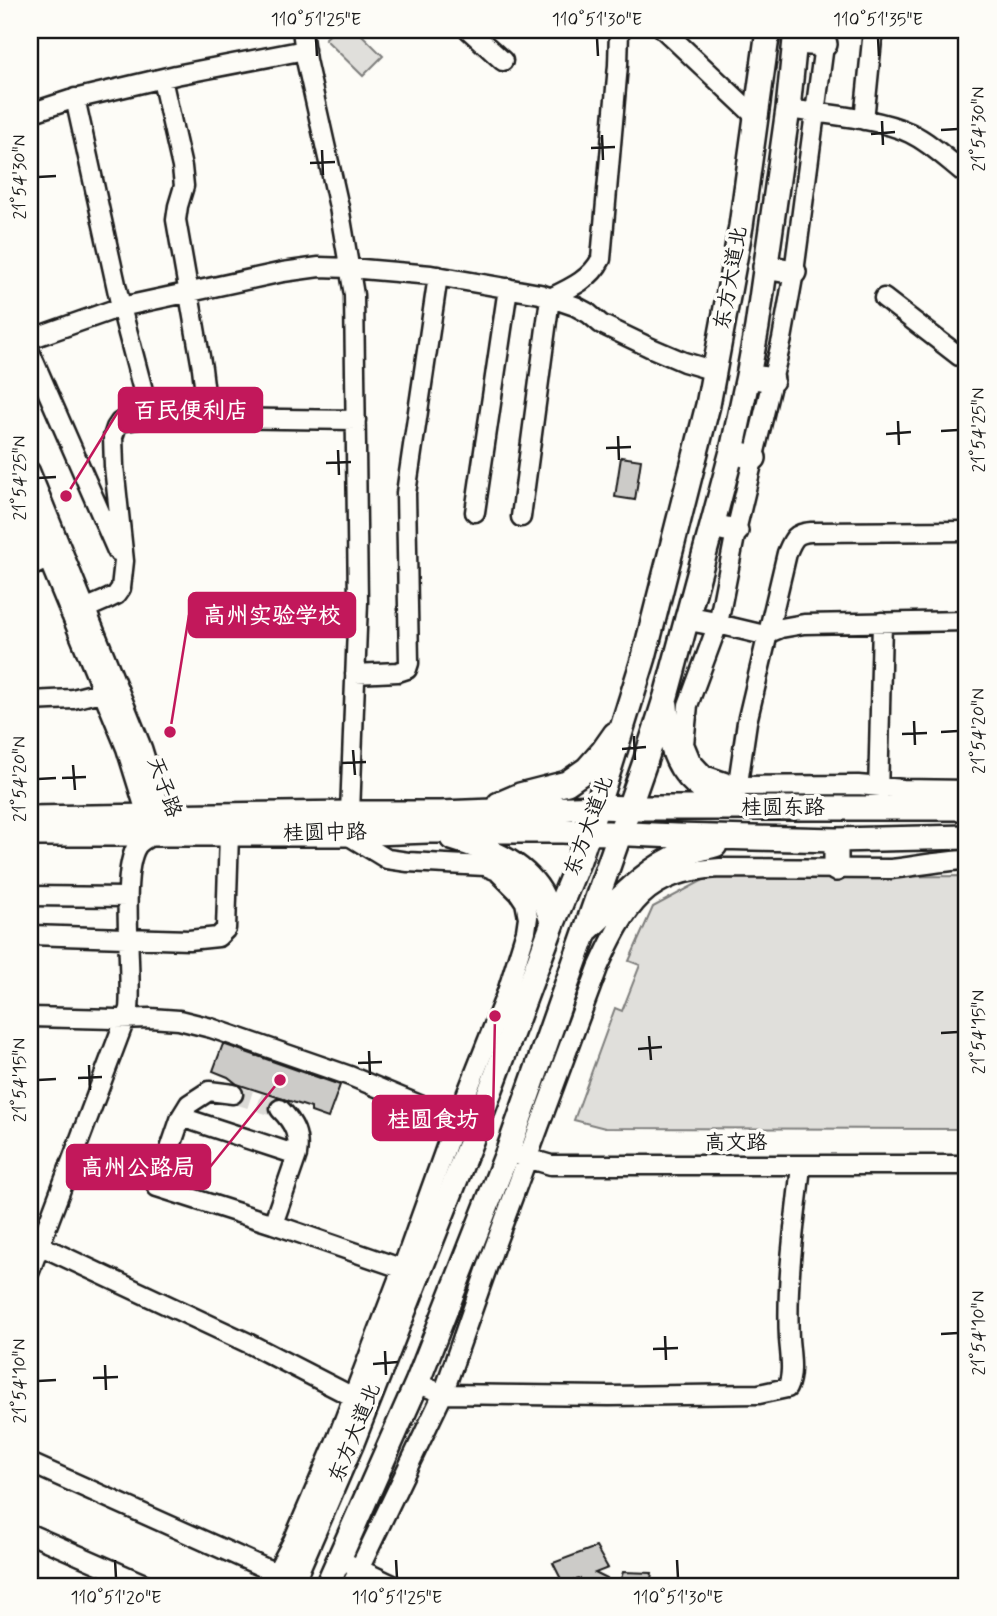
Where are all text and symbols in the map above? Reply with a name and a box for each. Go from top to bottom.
text: 110°51'25"E [271,8,361,32]
text: 110°51'30"E [552,8,642,32]
text: 110°51'35"E [833,8,923,32]
text: 21°54'30"N [967,86,991,172]
text: 21°54'30"N [8,134,32,220]
street label: 东方大道北 [708,224,754,332]
text: 21°54'25"N [967,387,991,473]
callout: 百民便利店 [119,388,262,432]
text: 百民便利店 [134,397,249,427]
text: 21°54'25"N [8,435,32,521]
callout: 高州实验学校 [189,593,355,637]
text: 高州实验学校 [203,602,341,632]
text: 21°54'20"N [967,688,991,774]
text: 21°54'20"N [8,736,32,822]
street label: 天子路 [140,753,188,821]
street label: 东方大道北 [558,772,620,880]
street label: 桂圆东路 [741,794,825,822]
street label: 桂圆中路 [283,818,367,848]
text: 21°54'15"N [967,990,991,1074]
text: 21°54'15"N [8,1038,32,1122]
callout: 桂圆食坊 [373,1096,493,1140]
text: 桂圆食坊 [387,1106,479,1136]
street label: 高文路 [705,1129,768,1157]
callout: 高州公路局 [67,1145,210,1189]
text: 高州公路局 [81,1154,196,1184]
text: 21°54'10"N [967,1290,991,1376]
text: 21°54'10"N [8,1338,32,1424]
street label: 东方大道北 [322,1379,388,1487]
text: 110°51'20"E [70,1586,162,1610]
text: 110°51'25"E [352,1586,442,1610]
text: 110°51'30"E [633,1586,723,1610]

